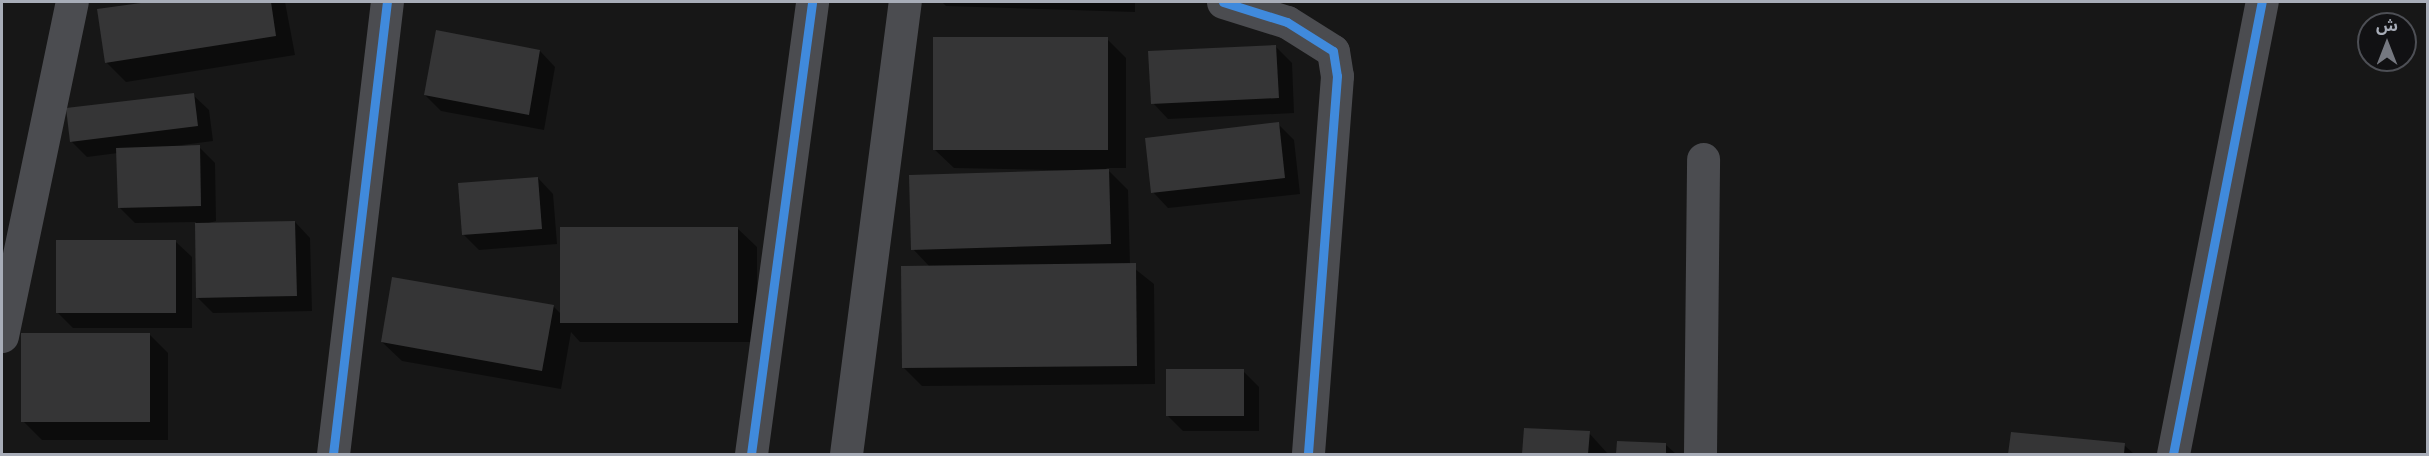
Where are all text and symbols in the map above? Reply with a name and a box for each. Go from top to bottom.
north arrow [2357,12,2417,72]
text: ش [2376,15,2398,37]

